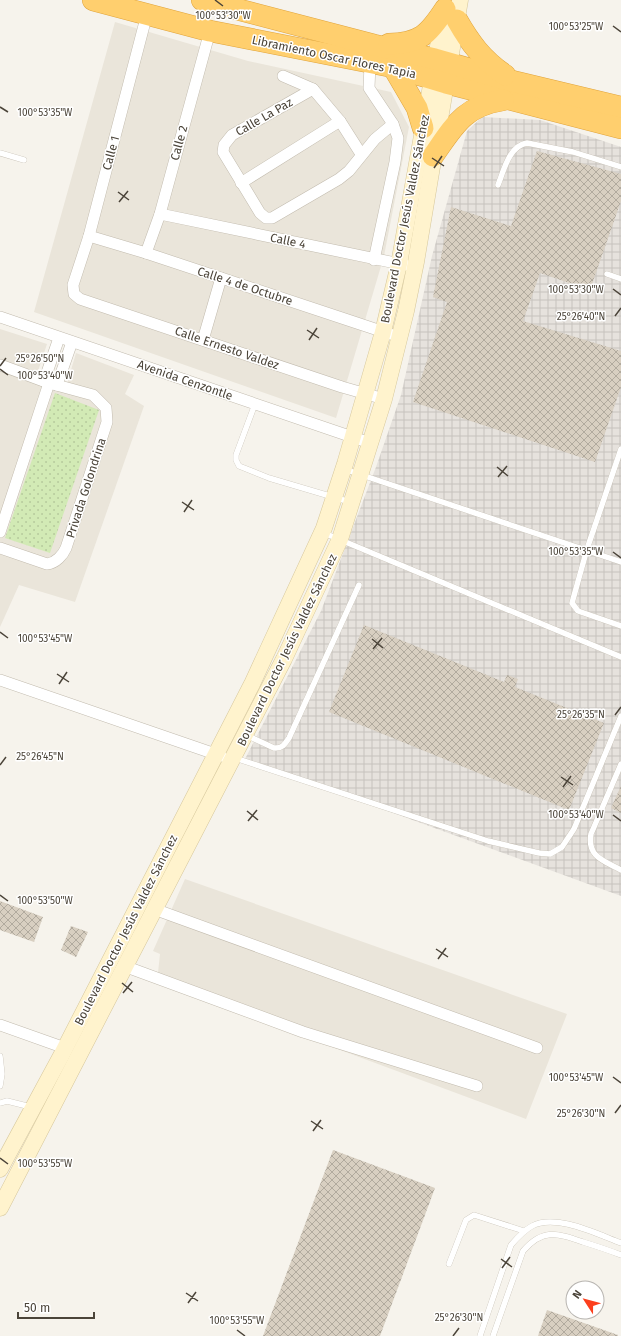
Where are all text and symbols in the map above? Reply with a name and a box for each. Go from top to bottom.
text: 100°53'30"W [195,10,252,22]
text: 100°53'25"W [549,21,604,33]
street label: Libramiento Oscar Flores Tapia [251,33,417,81]
street label: Calle La Paz [233,95,295,139]
text: 100°53'35"W [18,107,73,119]
street label: Boulevard Doctor Jesús Valdez Sánchez [378,114,432,324]
street label: Calle 2 [168,124,190,162]
street label: Calle 1 [100,134,122,172]
street label: Calle 4 [269,230,308,252]
street label: Calle 4 de Octubre [196,264,294,308]
text: 100°53'30"W [548,284,605,296]
text: 25°26'40"N [557,311,605,323]
street label: Calle Ernesto Valdez [173,324,281,372]
text: 25°26'50"N [16,353,64,365]
street label: Avenida Cenzontle [135,357,235,403]
text: 100°53'40"W [17,370,73,382]
street label: Privada Golondrina [63,436,109,540]
text: 100°53'35"W [549,546,604,558]
street label: Boulevard Doctor Jesús Valdez Sánchez [234,552,340,748]
text: 100°53'45"W [18,633,73,645]
text: 25°26'35"N [557,709,605,721]
text: 25°26'45"N [16,751,64,763]
text: 100°53'40"W [548,809,604,821]
street label: Boulevard Doctor Jesús Valdez Sánchez [72,832,180,1028]
text: 100°53'50"W [17,895,74,907]
text: 100°53'45"W [549,1072,604,1084]
text: 25°26'30"N [557,1108,605,1120]
text: 100°53'55"W [18,1158,73,1170]
north arrow [565,1280,605,1320]
text: N [570,1288,585,1301]
scale bar [18,1294,94,1320]
text: 50 m [24,1301,50,1315]
text: 25°26'30"N [435,1312,483,1324]
text: 100°53'55"W [210,1315,265,1327]

